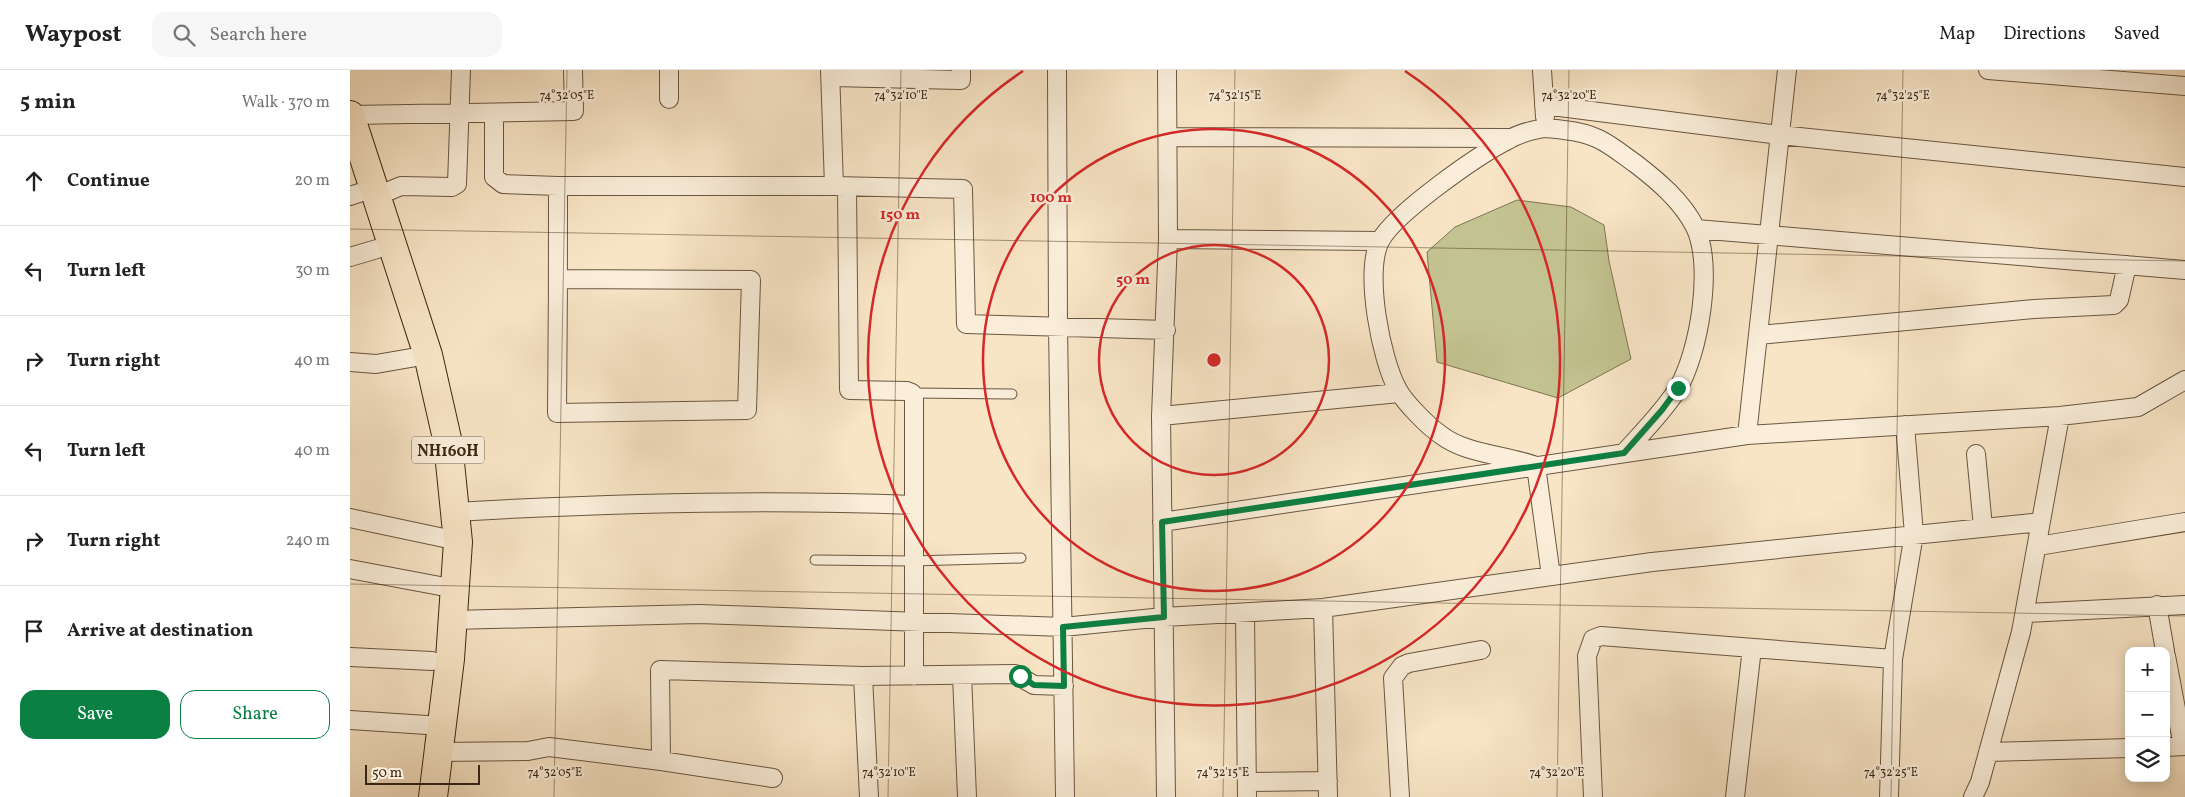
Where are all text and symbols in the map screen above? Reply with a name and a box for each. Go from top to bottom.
search box [152,12,502,57]
text: Waypost [25,18,122,52]
icon: search [170,21,198,49]
text: Search here [210,22,307,48]
text: Map [1939,22,1975,47]
text: Directions [2003,22,2086,47]
text: Saved [2114,22,2160,47]
text: 5 min [20,88,76,117]
text: 74°32'05"E [540,88,594,104]
text: 74°32'10"E [874,88,928,104]
text: 74°32'15"E [1209,88,1261,104]
text: 74°32'20"E [1541,88,1597,104]
text: 74°32'25"E [1876,88,1930,104]
text: Walk · 370 m [242,92,330,114]
icon: ahead [20,167,48,195]
text: Continue [67,168,150,194]
text: 20 m [295,170,330,192]
text: 100 m [1030,188,1073,209]
text: 150 m [880,205,920,226]
icon: left [20,257,48,285]
text: Turn left [67,258,146,284]
text: 30 m [295,260,330,282]
text: 50 m [1116,270,1150,291]
icon: right [20,347,48,375]
text: Turn right [67,348,160,374]
text: 40 m [294,350,330,372]
centre of rings [1205,351,1223,369]
route end [1667,377,1690,400]
road number: NH160H [412,436,484,464]
icon: left [20,437,48,465]
text: Turn left [67,438,146,464]
text: 40 m [294,440,330,462]
icon: right [20,527,48,555]
text: Turn right [67,528,160,554]
text: 240 m [286,530,330,552]
icon: arrive [20,617,48,645]
text: Arrive at destination [67,618,253,644]
map controls [2125,647,2170,782]
button: + [2125,647,2170,692]
route start [1009,665,1032,688]
button: Save [20,690,170,739]
button: Share [180,690,330,739]
button: − [2125,692,2170,737]
button: layers [2125,737,2170,782]
scale bar [365,762,480,785]
text: 50 m [372,764,402,783]
text: 74°32'05"E [528,765,582,781]
text: 74°32'10"E [862,765,916,781]
text: 74°32'15"E [1197,765,1249,781]
text: 74°32'20"E [1529,765,1585,781]
text: 74°32'25"E [1864,765,1918,781]

